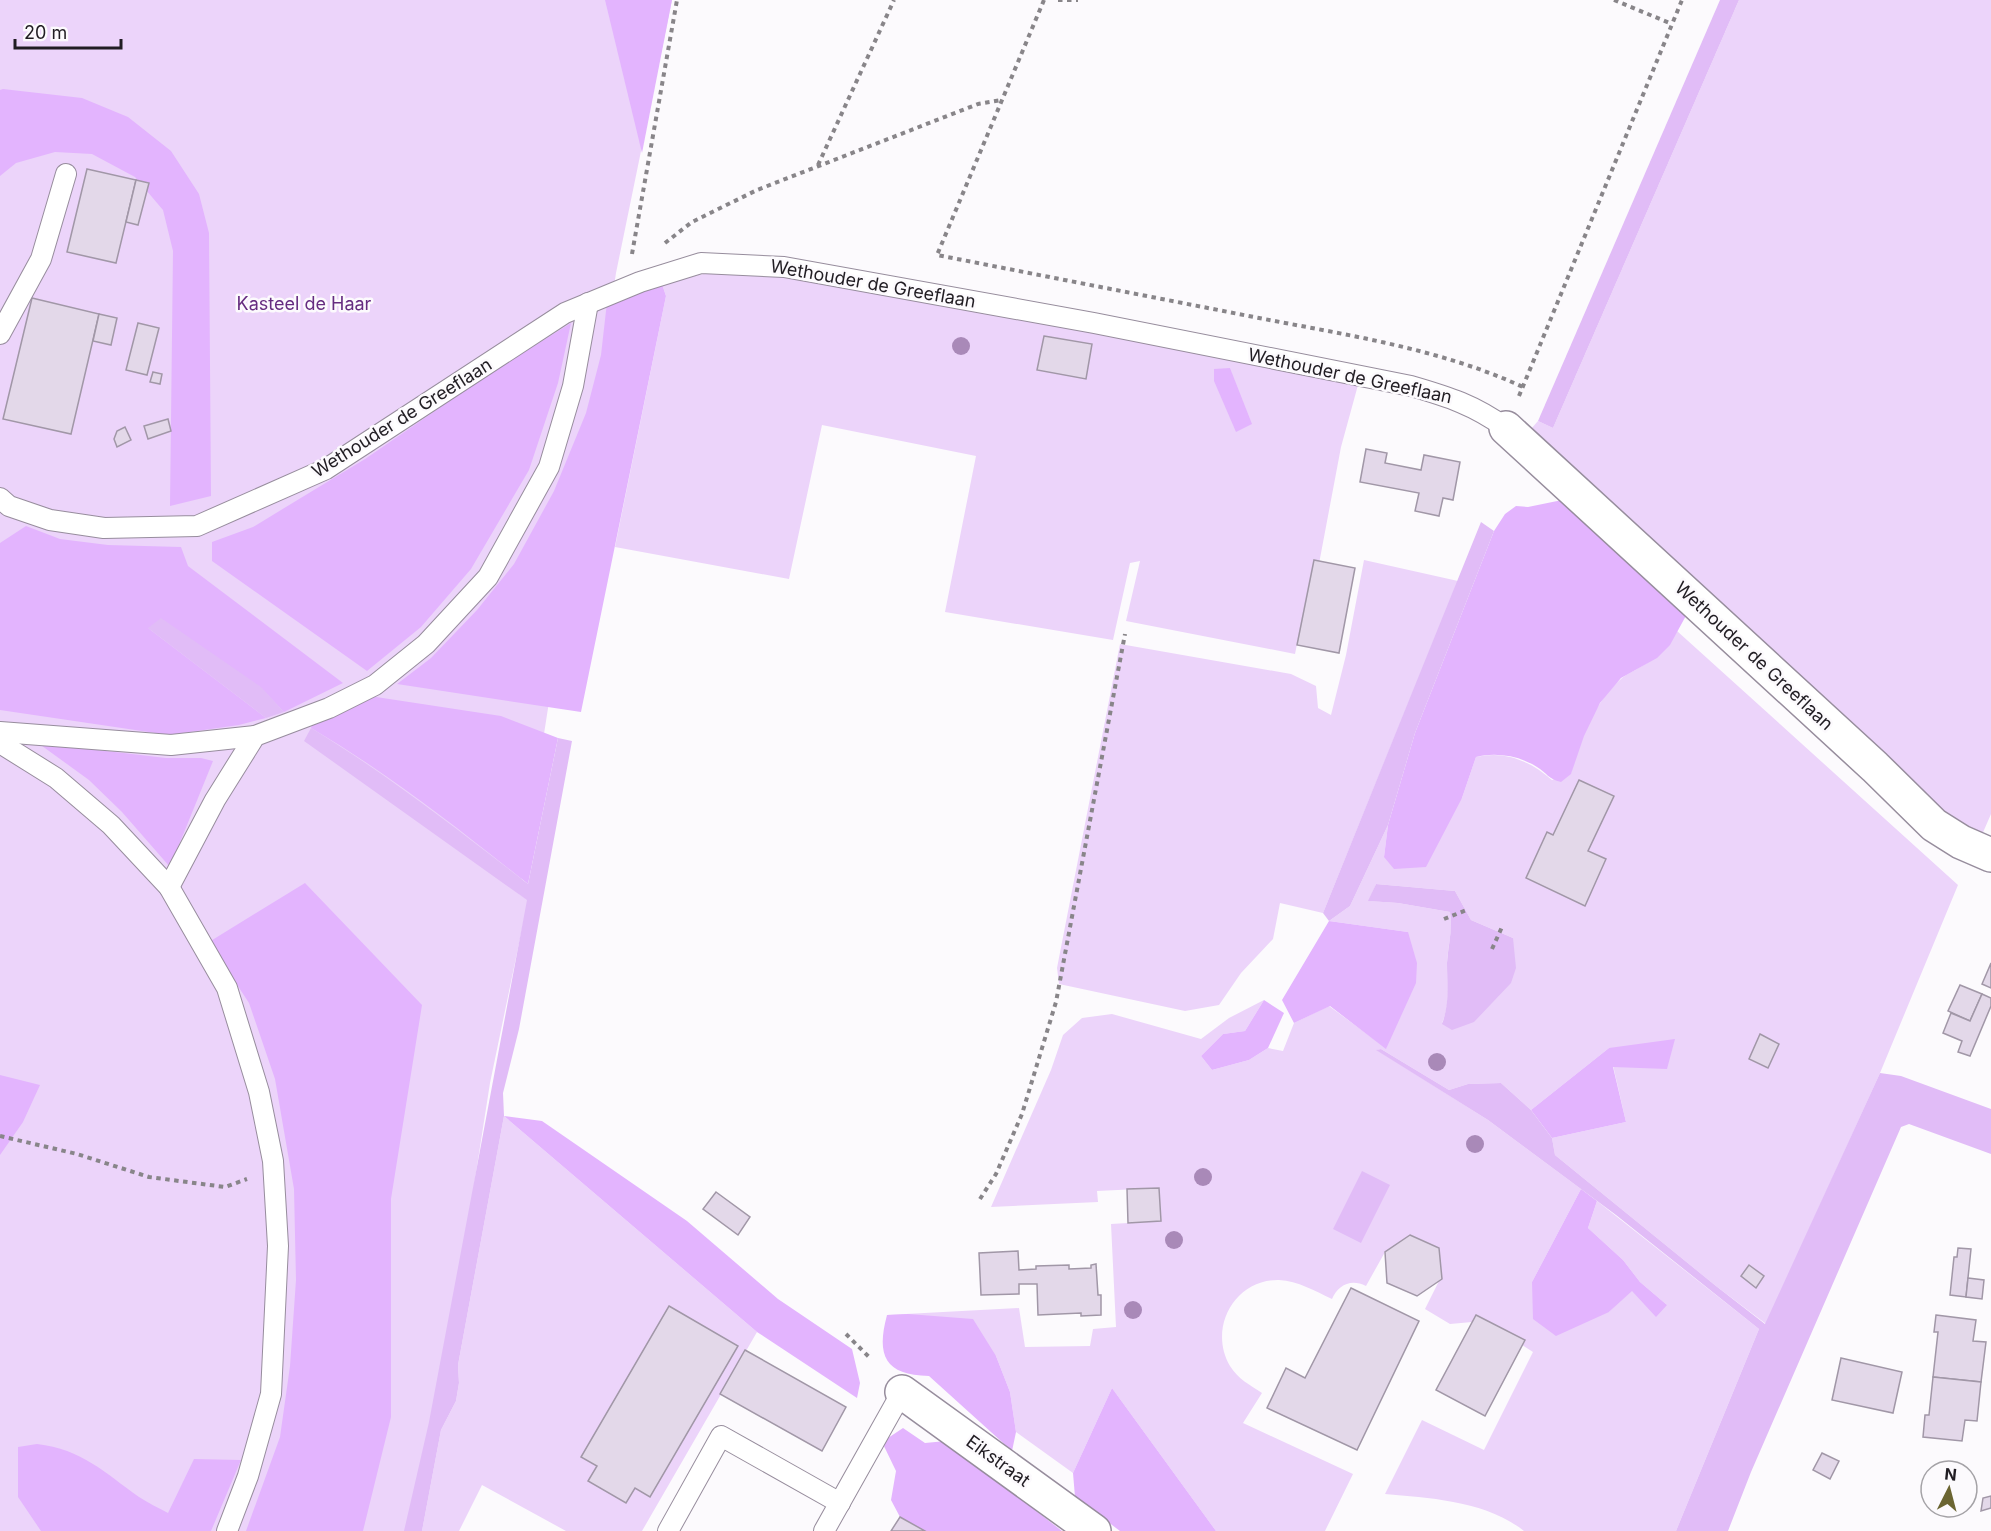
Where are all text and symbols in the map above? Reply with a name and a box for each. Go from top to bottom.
scale bar [15,12,122,50]
text: 20 m [24,22,67,43]
street label: Wethouder de Greeflaan [769,255,977,312]
park label: Kasteel de Haar [237,293,372,314]
street label: Wethouder de Greeflaan [1246,344,1454,407]
street label: Wethouder de Greeflaan [308,354,495,482]
street label: Wethouder de Greeflaan [1671,577,1838,734]
street label: Eikstraat [962,1431,1034,1491]
north arrow [1919,1459,1979,1519]
text: N [1943,1463,1958,1485]

